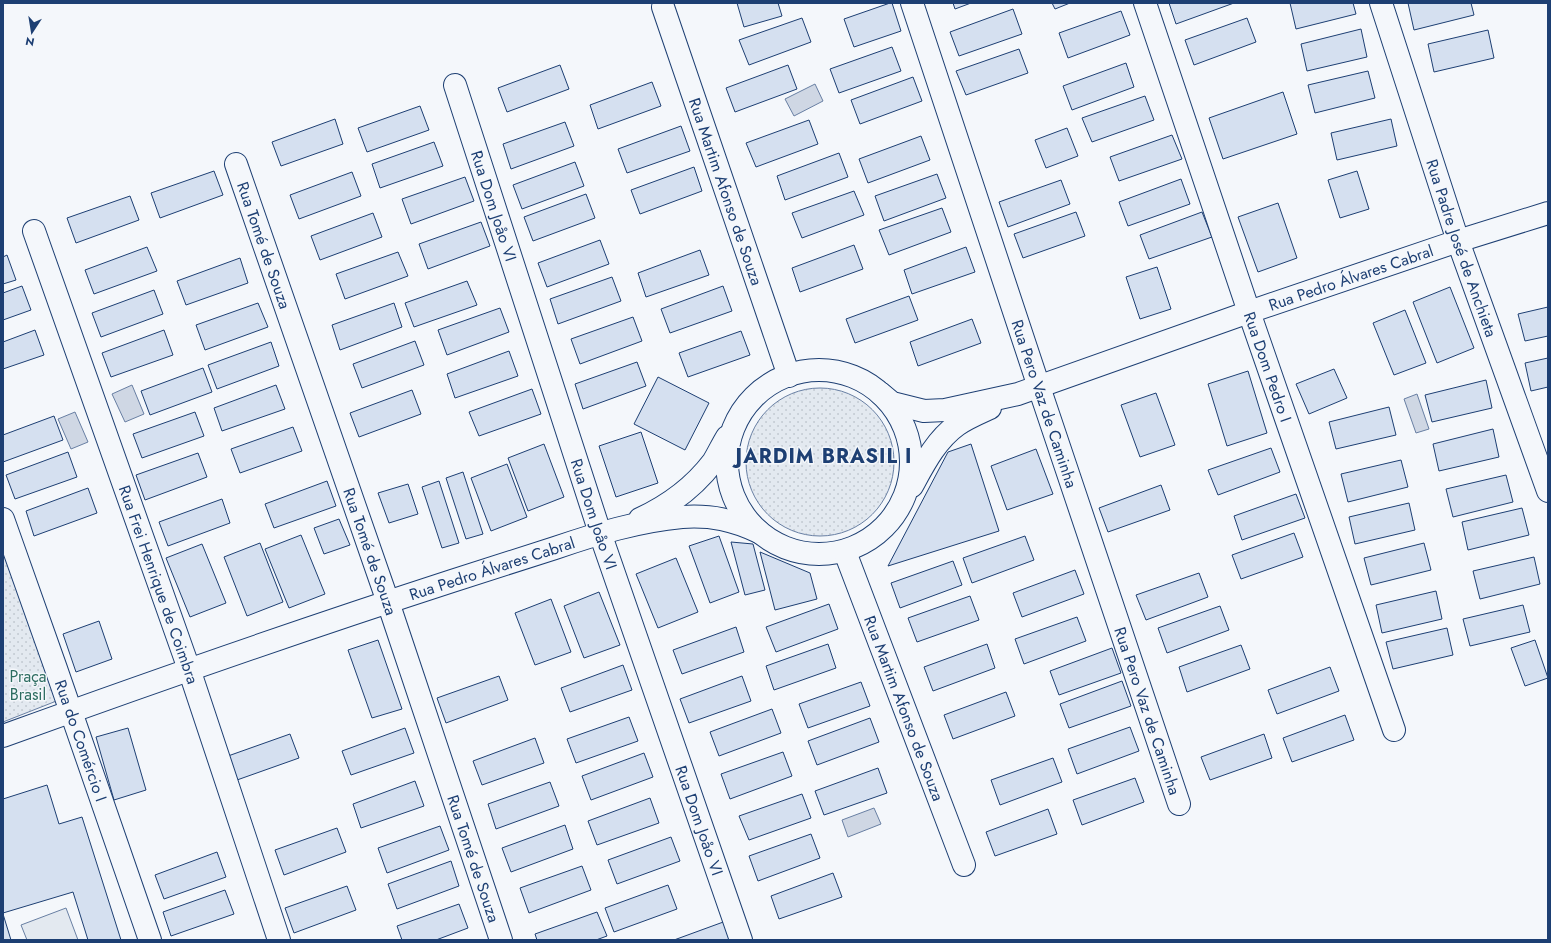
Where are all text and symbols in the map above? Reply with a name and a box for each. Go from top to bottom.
north arrow [12,12,52,52]
text: N [24,33,36,51]
street label: Rua Martim Afonso de Souza [683,95,769,288]
street label: Rua Dom Joåo VI [465,147,523,264]
street label: Rua Padre José de Anchieta [1421,156,1503,340]
street label: Rua Tomé de Souza [231,179,297,312]
street label: Rua Pedro Álvares Cabral [1265,239,1436,316]
street label: Rua Dom Pedro I [1238,309,1298,425]
street label: Rua Pero Vaz de Caminha [1006,316,1084,491]
district label: JARDIM BRASIL I [732,442,912,471]
street label: Rua Dom Joåo VI [565,456,623,572]
street label: Rua Frei Henrique de Coimbra [113,482,205,687]
street label: Rua Tomé de Souza [338,485,403,618]
street label: Rua Pedro Álvares Cabral [406,531,578,606]
street label: Rua Martim Afonso de Souza [859,612,950,804]
street label: Rua Pero Vaz de Caminha [1109,624,1187,798]
park label: Praça Brasil [10,665,46,706]
street label: Rua do Comércio I [49,677,113,805]
street label: Rua Dom Joåo VI [670,762,729,879]
street label: Rua Tomé de Souza [442,792,506,925]

